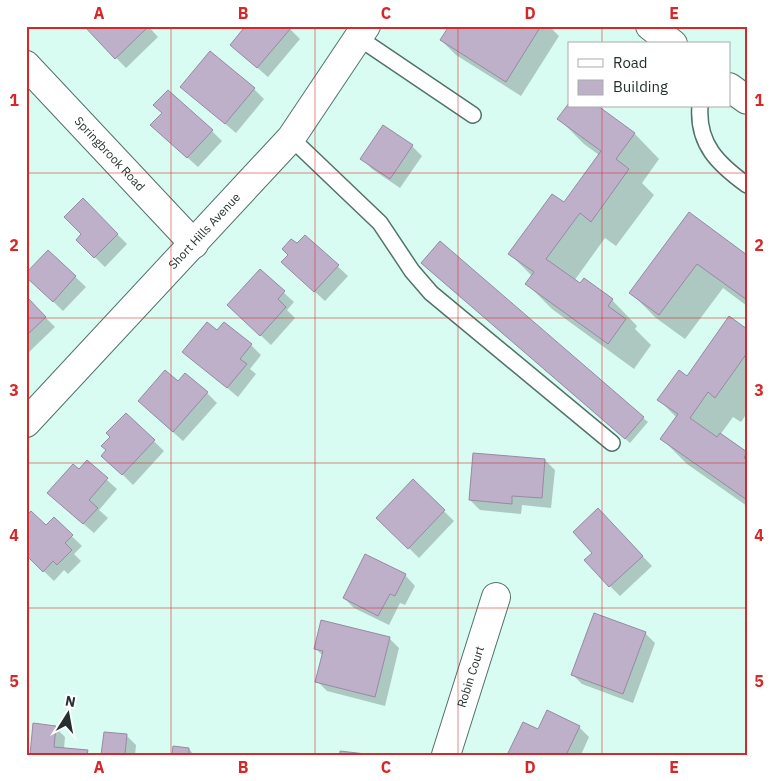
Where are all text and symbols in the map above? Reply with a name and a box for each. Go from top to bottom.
text: A [94,3,105,23]
text: B [238,3,249,23]
text: C [381,3,391,23]
text: D [524,3,536,23]
text: E [669,3,679,23]
legend [568,42,730,108]
text: Road [613,53,648,72]
text: Building [613,77,668,96]
text: 1 [9,90,19,110]
text: 1 [754,90,764,110]
street label: Springbrook Road [71,113,148,194]
street label: Short Hills Avenue [165,189,243,272]
text: 2 [9,235,19,255]
text: 2 [754,235,764,255]
text: 3 [9,380,19,400]
text: 3 [754,380,764,400]
text: 4 [9,525,19,545]
text: 4 [754,525,764,545]
street label: Robin Court [454,644,487,709]
text: 5 [9,671,19,691]
text: 5 [754,671,764,691]
north arrow [42,688,92,738]
text: N [64,691,77,711]
text: A [94,757,105,777]
text: B [238,757,249,777]
text: C [381,757,391,777]
text: D [524,757,536,777]
text: E [669,757,679,777]

